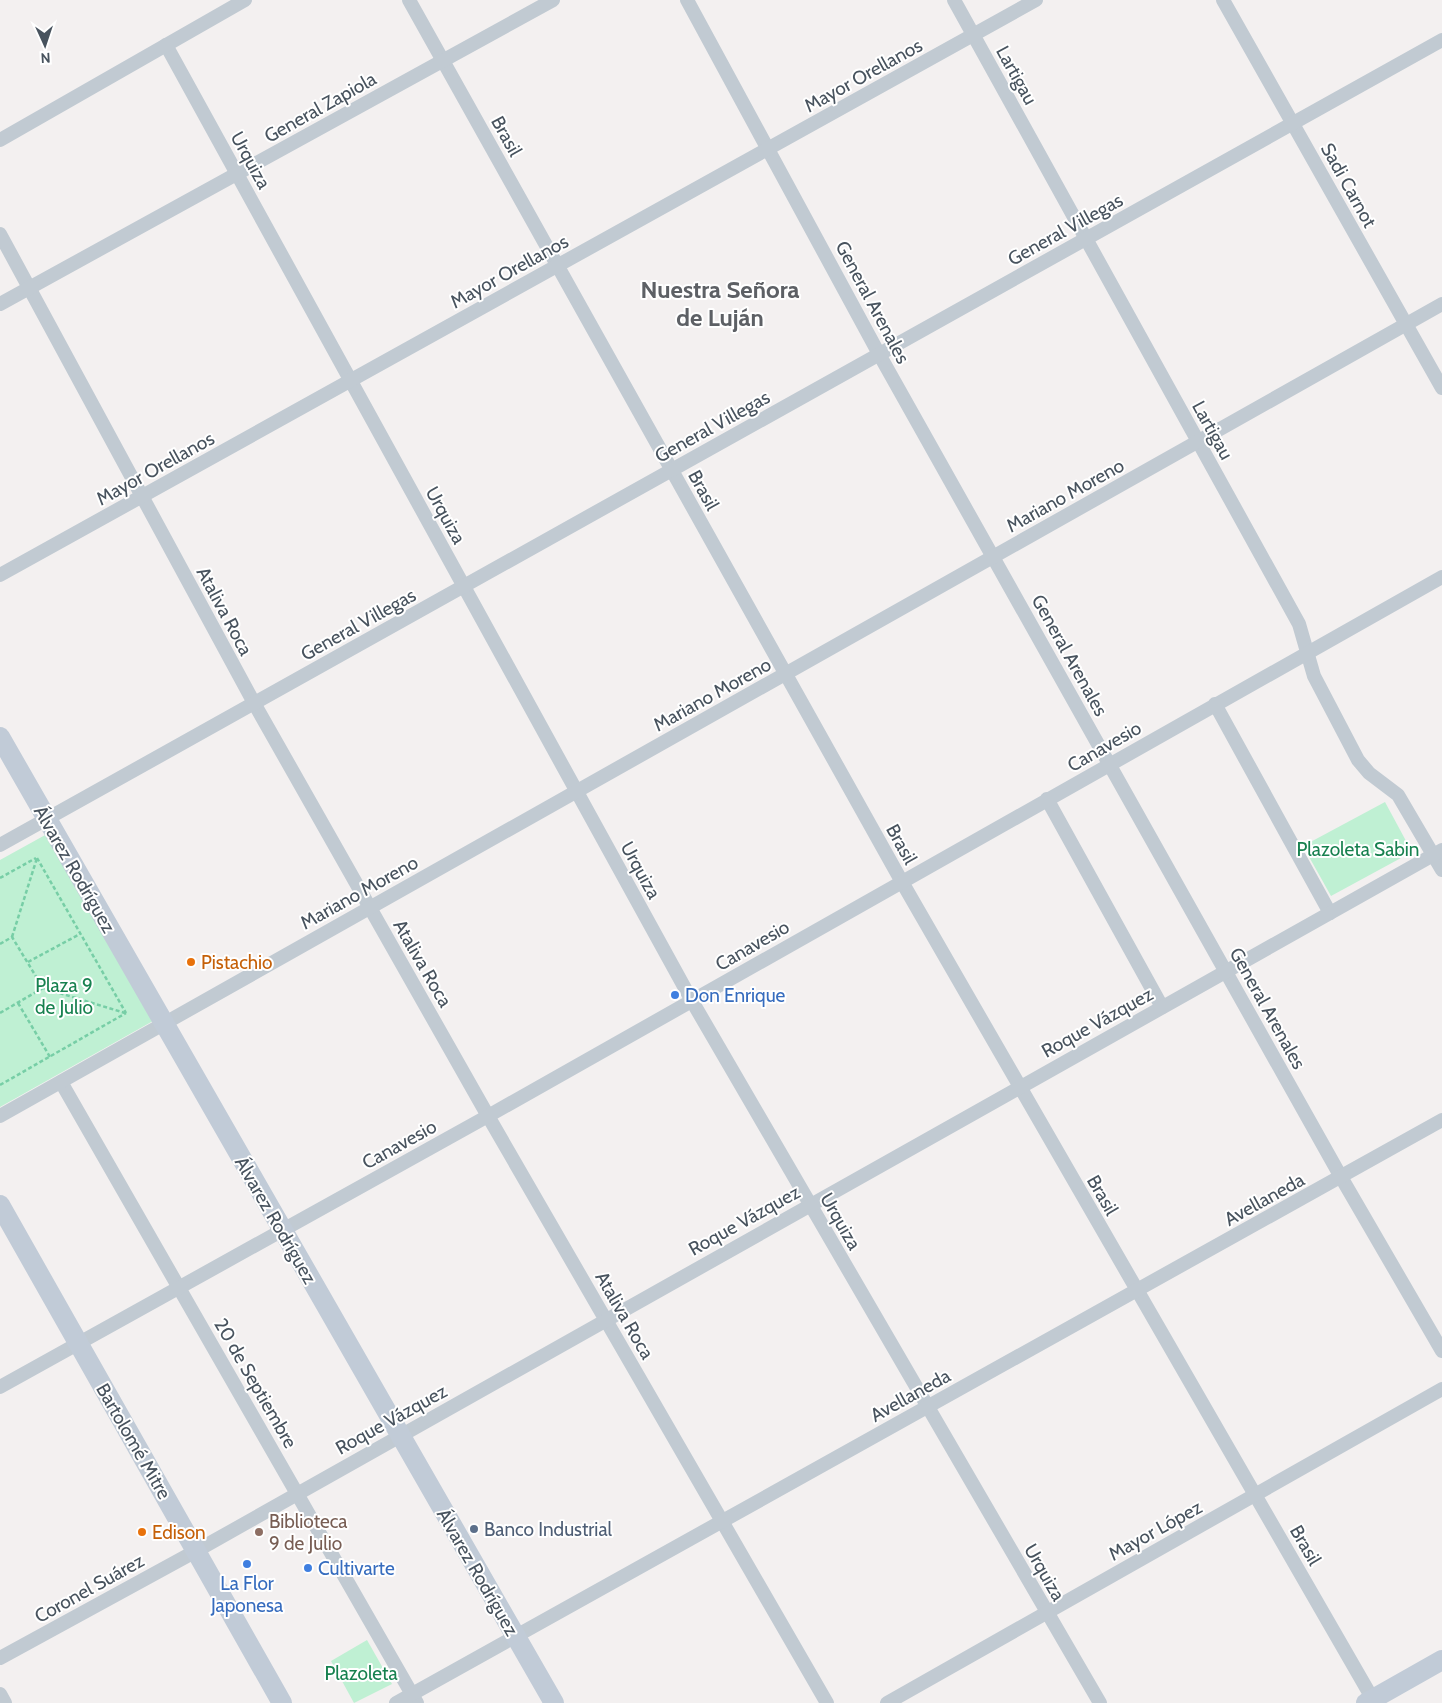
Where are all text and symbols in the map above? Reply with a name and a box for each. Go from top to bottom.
north arrow [20,20,70,70]
street label: Mayor Orellanos [800,34,926,117]
street label: Lartigau [991,42,1042,109]
text: N [40,49,51,67]
street label: General Zapiola [260,67,380,148]
street label: Brasil [486,112,527,161]
street label: Urquiza [226,128,276,193]
street label: Sadi Carnot [1316,139,1382,232]
street label: General Villegas [1004,188,1127,271]
street label: Mayor Orellanos [446,230,572,313]
street label: General Arenales [831,237,915,368]
district label: Nuestra Señora de Luján [641,275,799,332]
street label: General Villegas [651,385,774,468]
street label: Lartigau [1187,397,1238,464]
street label: Mayor Orellanos [92,427,218,510]
street label: Mariano Moreno [1002,454,1128,537]
street label: Brasil [683,466,724,515]
street label: Urquiza [421,483,471,548]
street label: Ataliva Roca [192,563,258,660]
street label: General Villegas [297,583,420,666]
street label: General Arenales [1027,590,1113,720]
street label: Mariano Moreno [649,653,775,736]
street label: Canavesio [1063,716,1145,777]
street label: Álvarez Rodríguez [29,801,121,937]
street label: Brasil [881,820,922,869]
street label: Urquiza [616,838,666,903]
park label: Plazoleta Sabin [1297,838,1419,861]
street label: Mariano Moreno [296,851,422,934]
street label: Ataliva Roca [388,915,457,1011]
street label: Canavesio [711,915,793,976]
street label: General Arenales [1225,943,1311,1073]
place label: Pistachio [201,951,273,974]
marker: Pistachio [185,956,197,968]
park label: Plaza 9 de Julio [35,974,93,1019]
street label: Roque Vázquez [1037,982,1157,1063]
place label: Don Enrique [685,984,786,1007]
marker: Don Enrique [669,989,681,1001]
street label: Canavesio [358,1115,440,1174]
street label: Álvarez Rodríguez [230,1152,322,1288]
street label: Avellaneda [1220,1168,1308,1231]
street label: Brasil [1082,1171,1123,1220]
street label: Roque Vázquez [684,1180,804,1261]
street label: Urquiza [815,1189,866,1254]
street label: Ataliva Roca [590,1267,659,1363]
street label: 20 de Septiembre [209,1314,302,1453]
street label: Avellaneda [866,1364,954,1427]
street label: Bartolomé Mitre [91,1379,176,1503]
street label: Roque Vázquez [331,1379,451,1460]
street label: Mayor López [1105,1495,1206,1566]
street label: Álvarez Rodríguez [432,1504,524,1640]
place label: Biblioteca 9 de Julio [269,1510,347,1555]
place label: Banco Industrial [484,1518,613,1541]
place label: Edison [152,1521,206,1544]
street label: Brasil [1285,1521,1326,1570]
marker: Banco Industrial [468,1523,480,1535]
marker: Edison [136,1526,148,1538]
marker: Biblioteca 9 de Julio [253,1526,265,1538]
street label: Urquiza [1019,1540,1070,1605]
street label: Coronel Suárez [30,1549,148,1628]
place label: Cultivarte [318,1557,395,1580]
marker: La Flor Japonesa [241,1558,253,1570]
marker: Cultivarte [302,1562,314,1574]
place label: La Flor Japonesa [210,1572,283,1617]
park label: Plazoleta [324,1662,398,1685]

